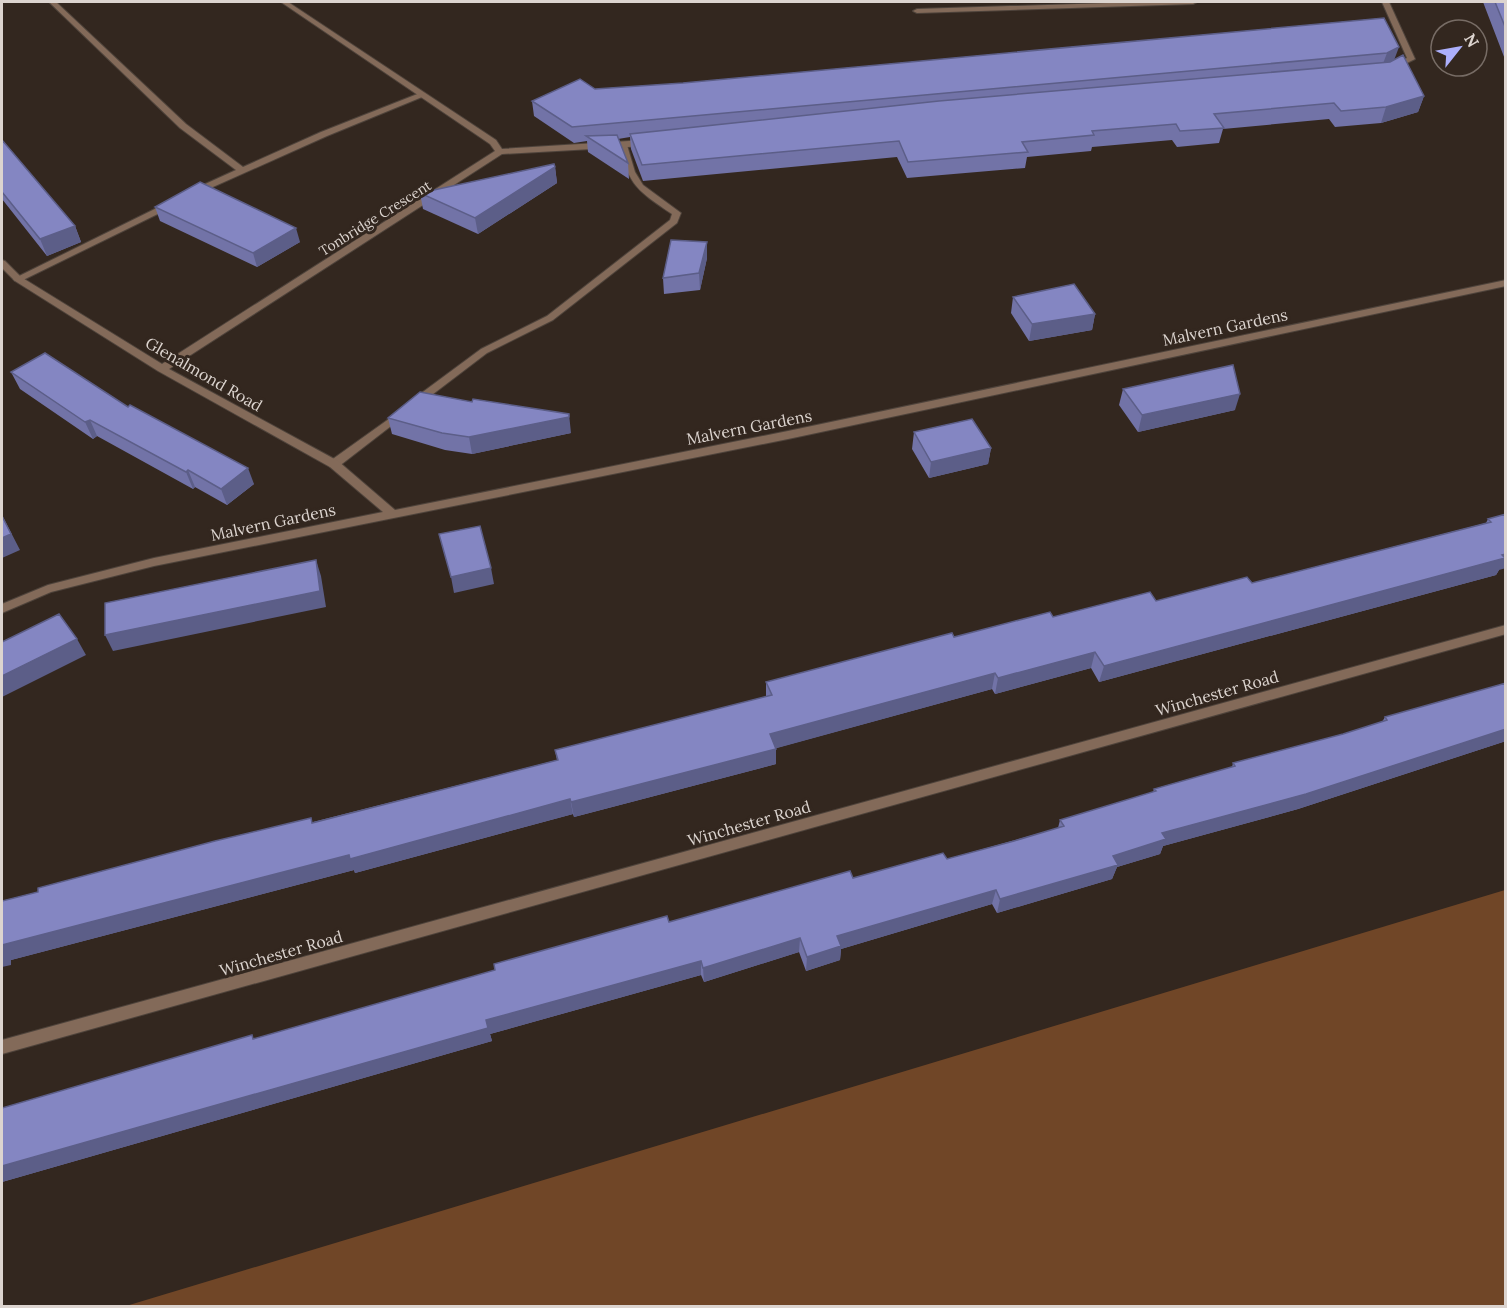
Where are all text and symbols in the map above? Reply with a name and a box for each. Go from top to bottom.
north arrow [1429,18,1489,78]
text: N [1460,30,1484,51]
street label: Tonbridge Crescent [316,176,435,260]
street label: Malvern Gardens [1161,304,1289,350]
street label: Glenalmond Road [142,332,266,416]
street label: Malvern Gardens [685,405,813,449]
street label: Malvern Gardens [209,499,337,545]
street label: Winchester Road [1153,666,1281,720]
street label: Winchester Road [685,796,813,850]
street label: Winchester Road [217,926,345,980]

